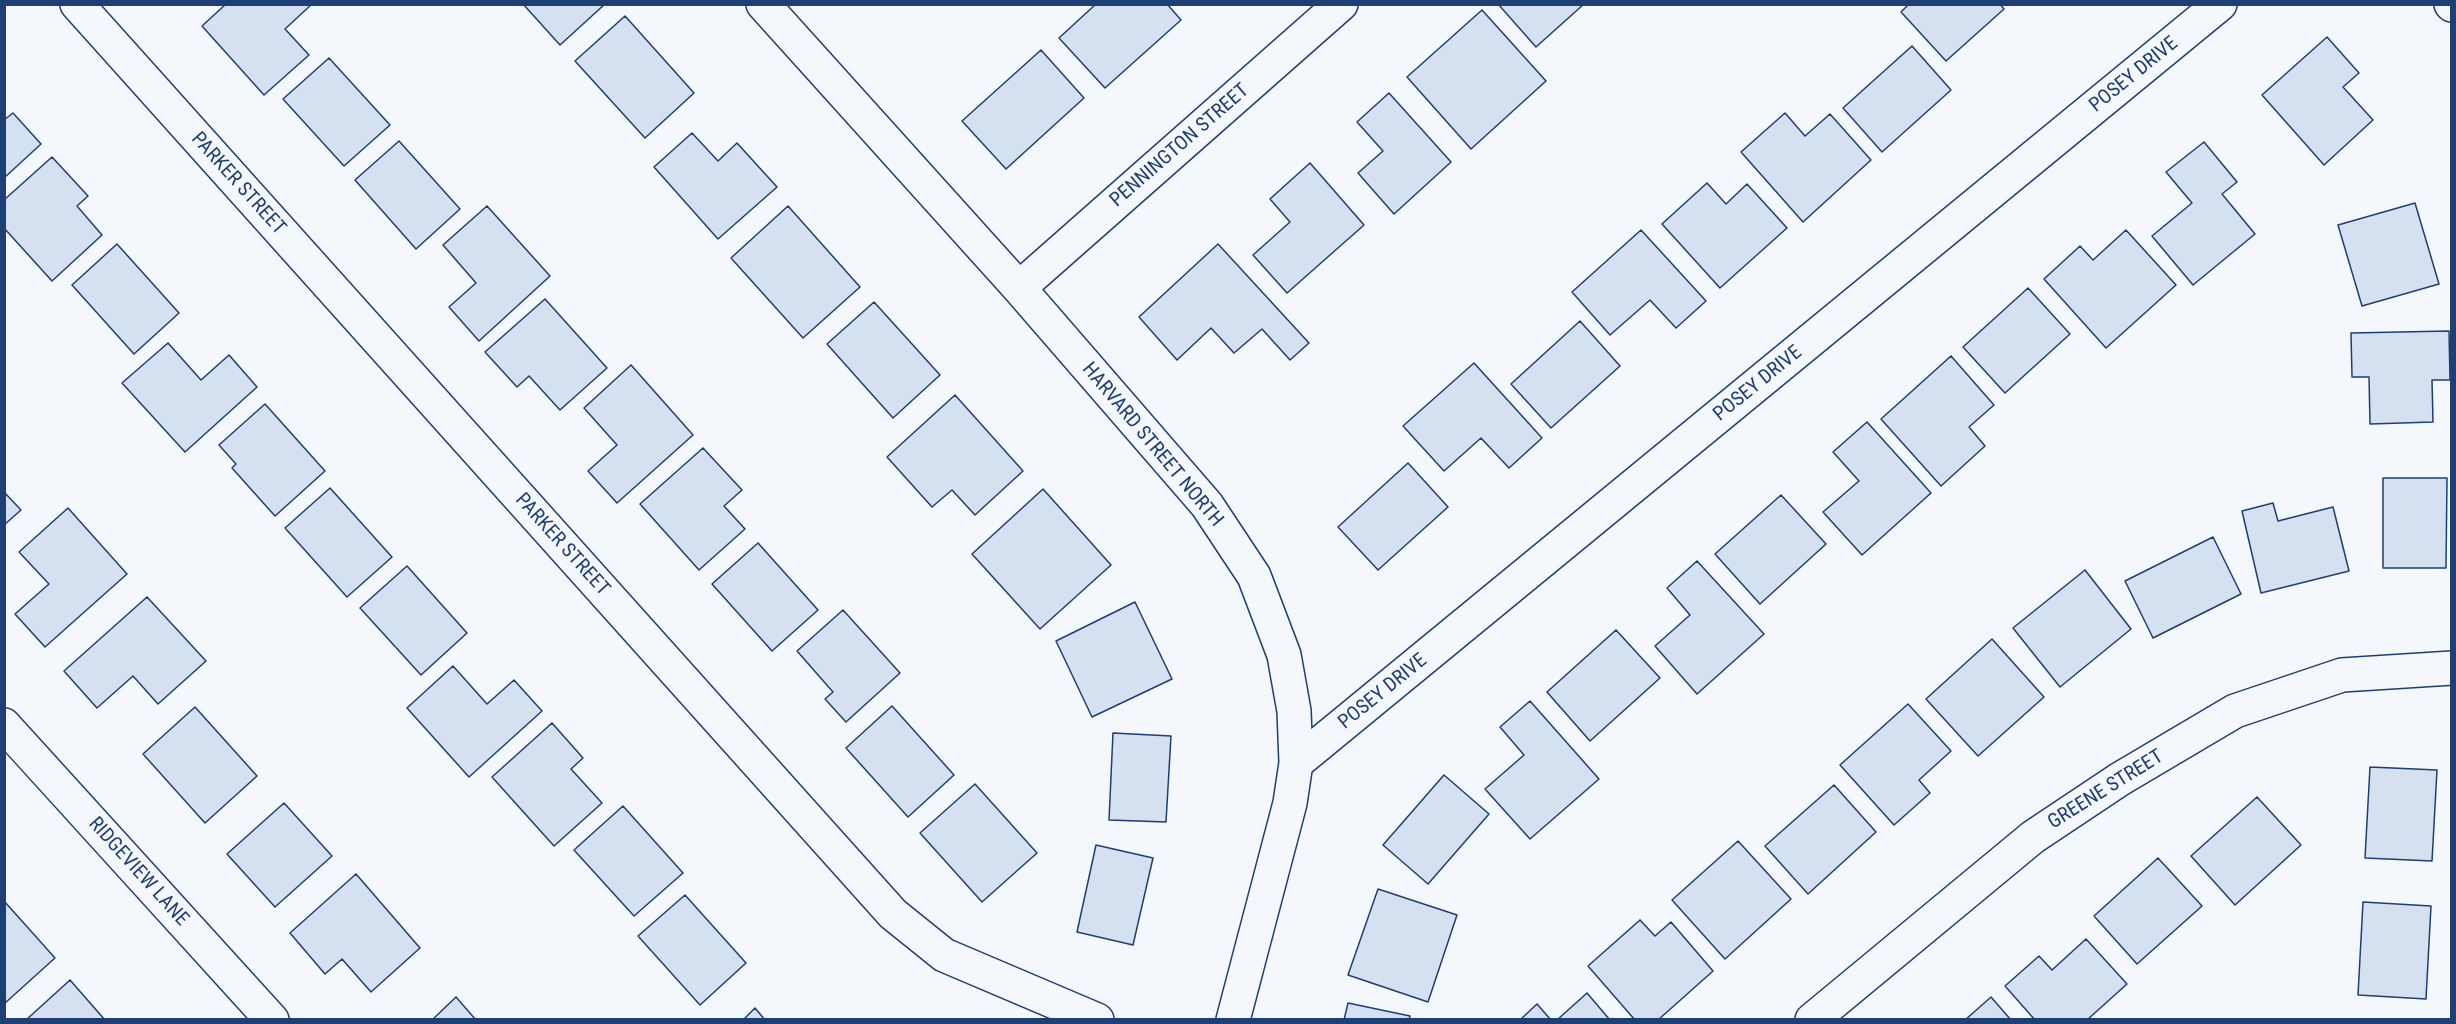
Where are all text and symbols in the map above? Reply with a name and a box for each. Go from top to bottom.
street label: POSEY DRIVE [2085,32,2183,118]
street label: PENNINGTON STREET [1106,79,1254,213]
street label: PARKER STREET [186,128,290,240]
street label: POSEY DRIVE [1709,341,1807,427]
street label: HARVARD STREET NORTH [1076,358,1228,532]
street label: PARKER STREET [510,489,614,601]
street label: POSEY DRIVE [1334,649,1432,735]
street label: GREENE STREET [2044,745,2168,835]
street label: RIDGEVIEW LANE [83,813,193,931]

